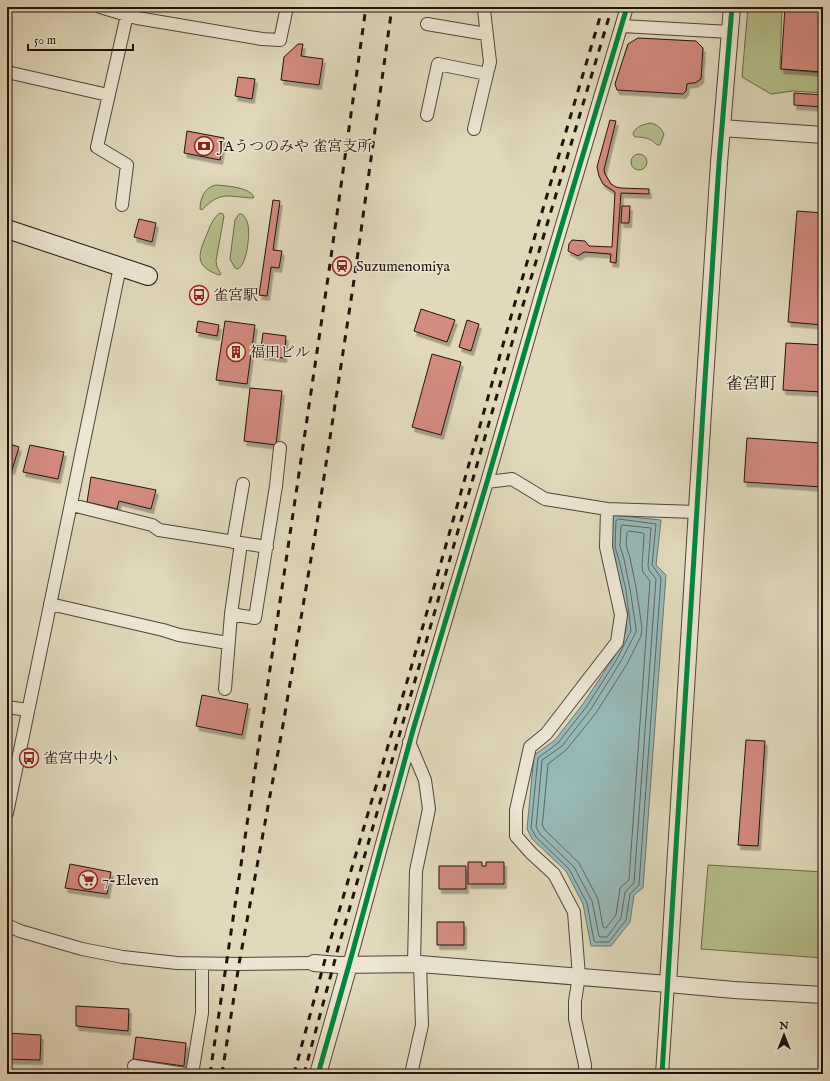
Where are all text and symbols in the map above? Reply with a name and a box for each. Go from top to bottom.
scale bar [28,26,133,52]
text: 50 m [34,33,56,48]
bank icon: JAうつのみや 雀宮支所 [193,135,215,157]
place label: JAうつのみや 雀宮支所 [216,137,372,156]
station icon: Suzumenomiya [331,255,353,277]
place label: Suzumenomiya [356,257,450,276]
bus stop icon: 雀宮駅 [188,284,210,306]
place label: 雀宮駅 [213,286,258,305]
building icon: 福田ビル [225,341,247,363]
place label: 福田ビル [250,343,310,362]
district label: 雀宮町 [726,374,777,395]
bus stop icon: 雀宮中央小 [18,747,40,769]
place label: 雀宮中央小 [43,749,118,768]
supermarket icon: 7-Eleven [77,869,99,891]
place label: 7-Eleven [102,871,159,890]
north arrow [764,1015,804,1055]
text: N [778,1019,789,1033]

